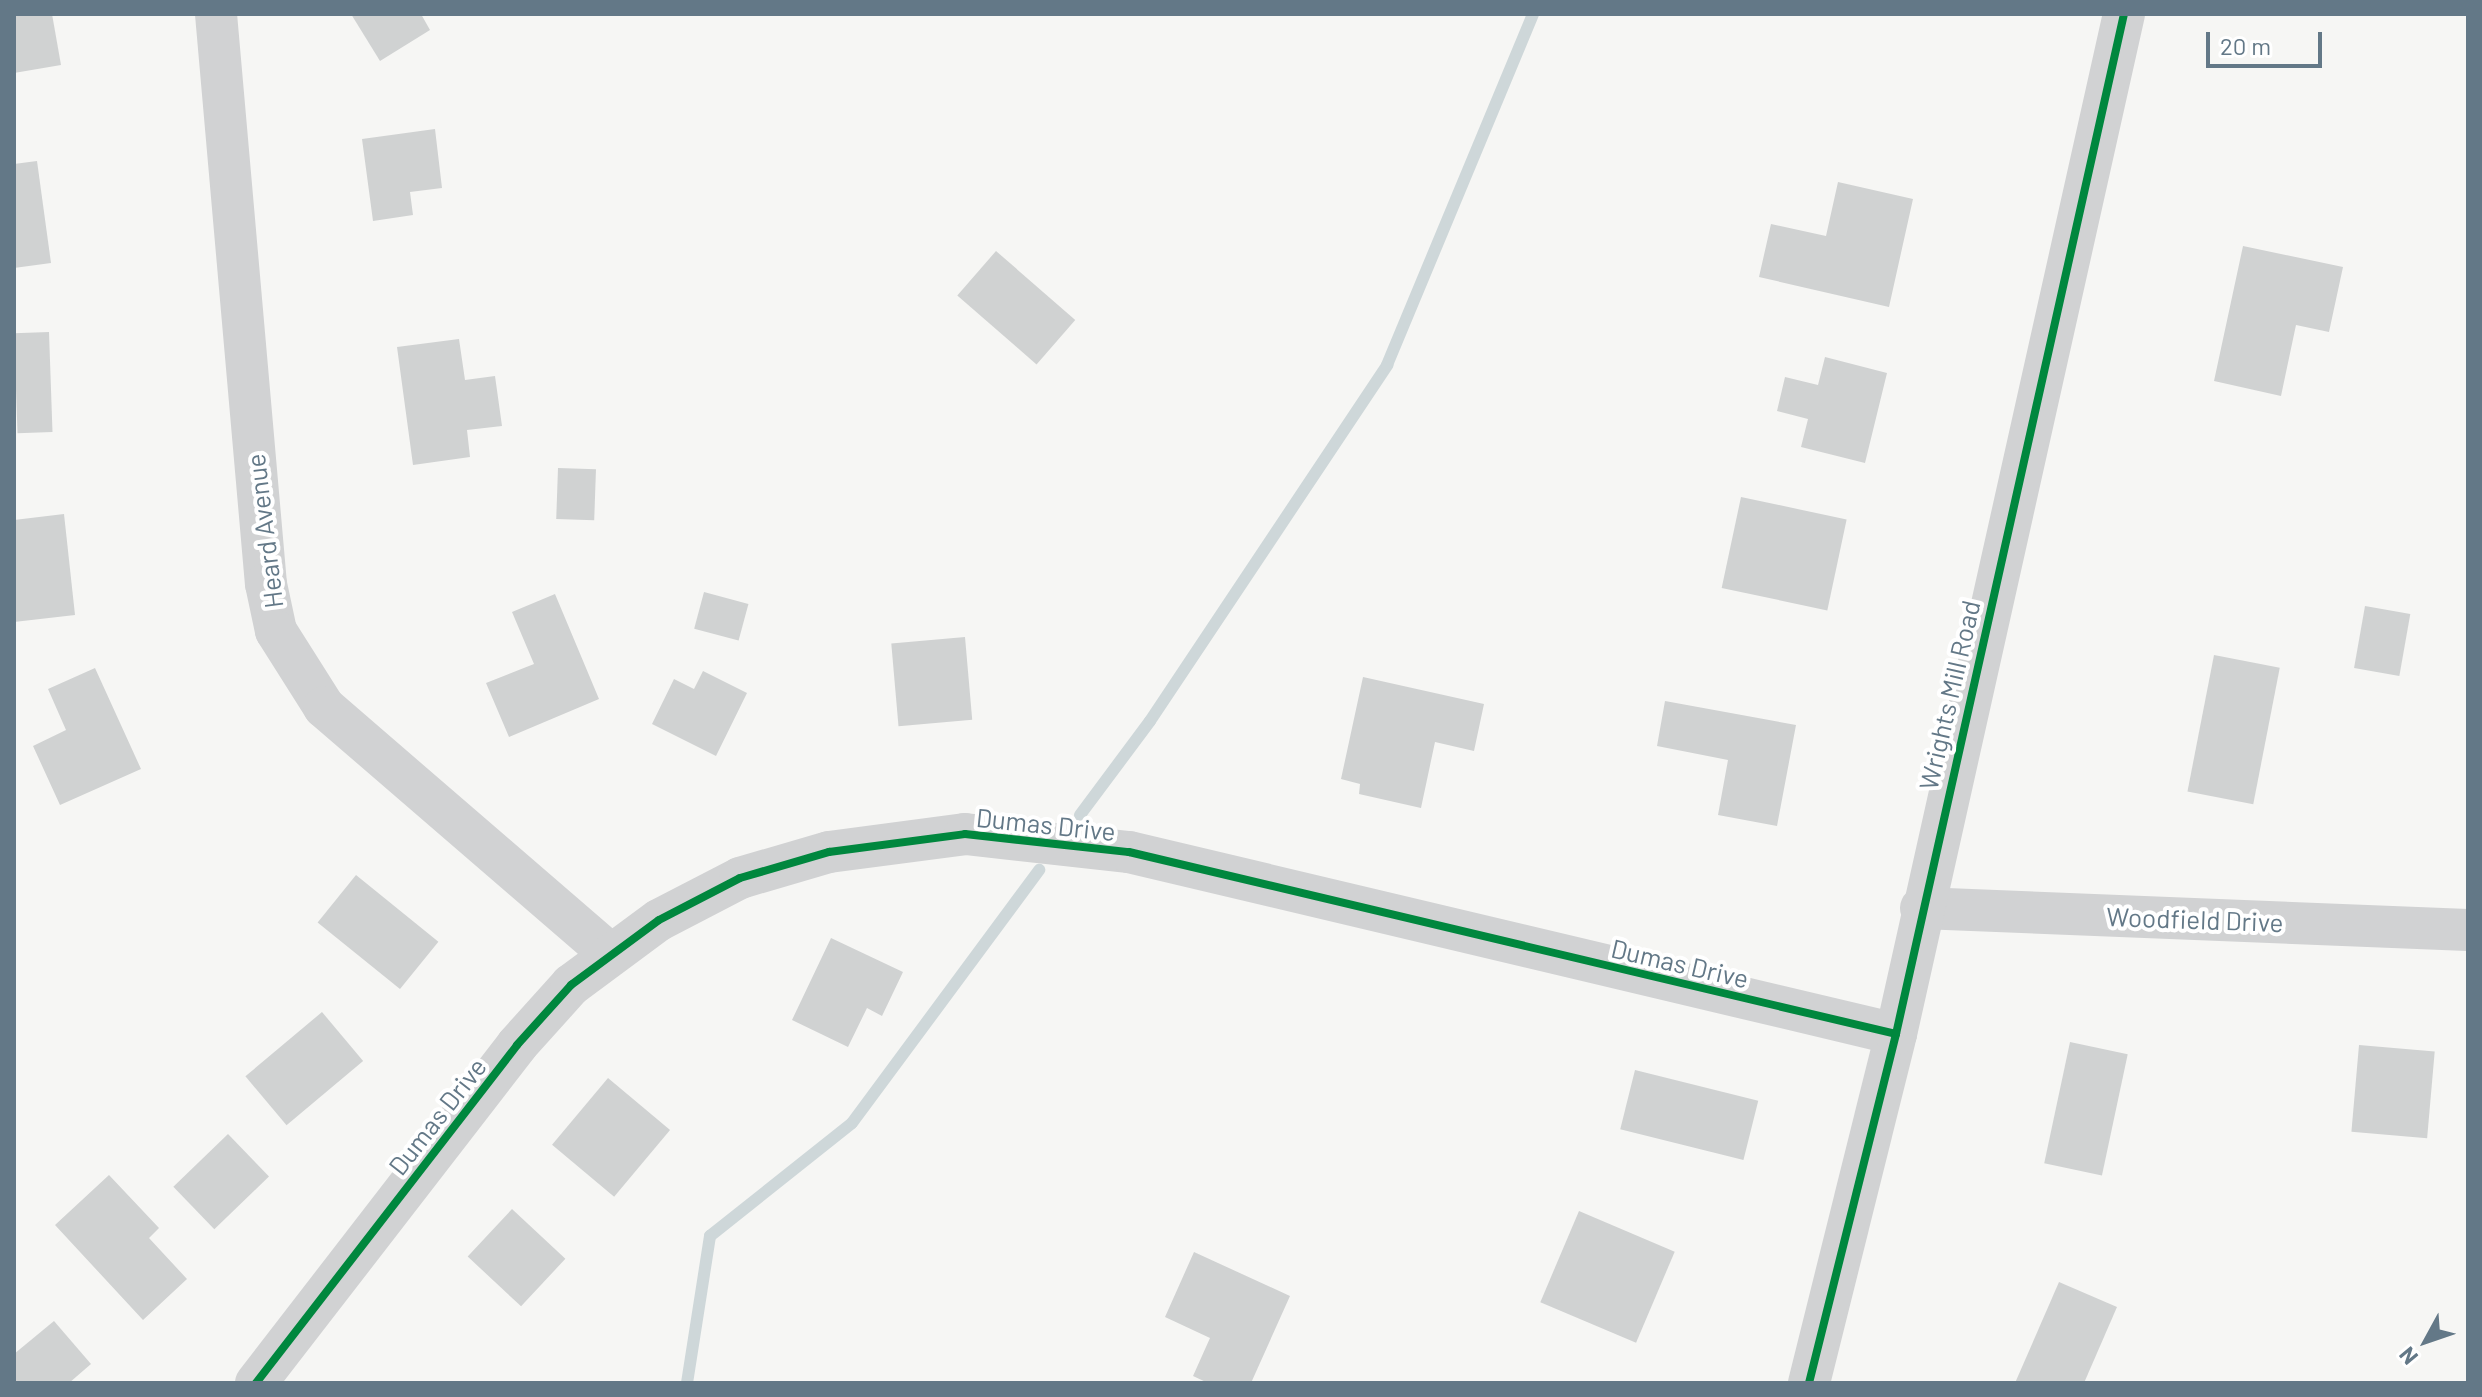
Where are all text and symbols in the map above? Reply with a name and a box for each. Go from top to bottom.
scale bar [2210,16,2326,66]
text: 20 m [2220,31,2271,60]
street label: Heard Avenue [239,452,289,610]
street label: Wrights Mill Road [1912,597,1986,793]
street label: Dumas Drive [975,801,1117,847]
street label: Woodfield Drive [2106,900,2284,938]
street label: Dumas Drive [1608,932,1752,994]
street label: Dumas Drive [382,1051,492,1181]
north arrow [2386,1301,2466,1381]
text: N [2393,1342,2422,1370]

